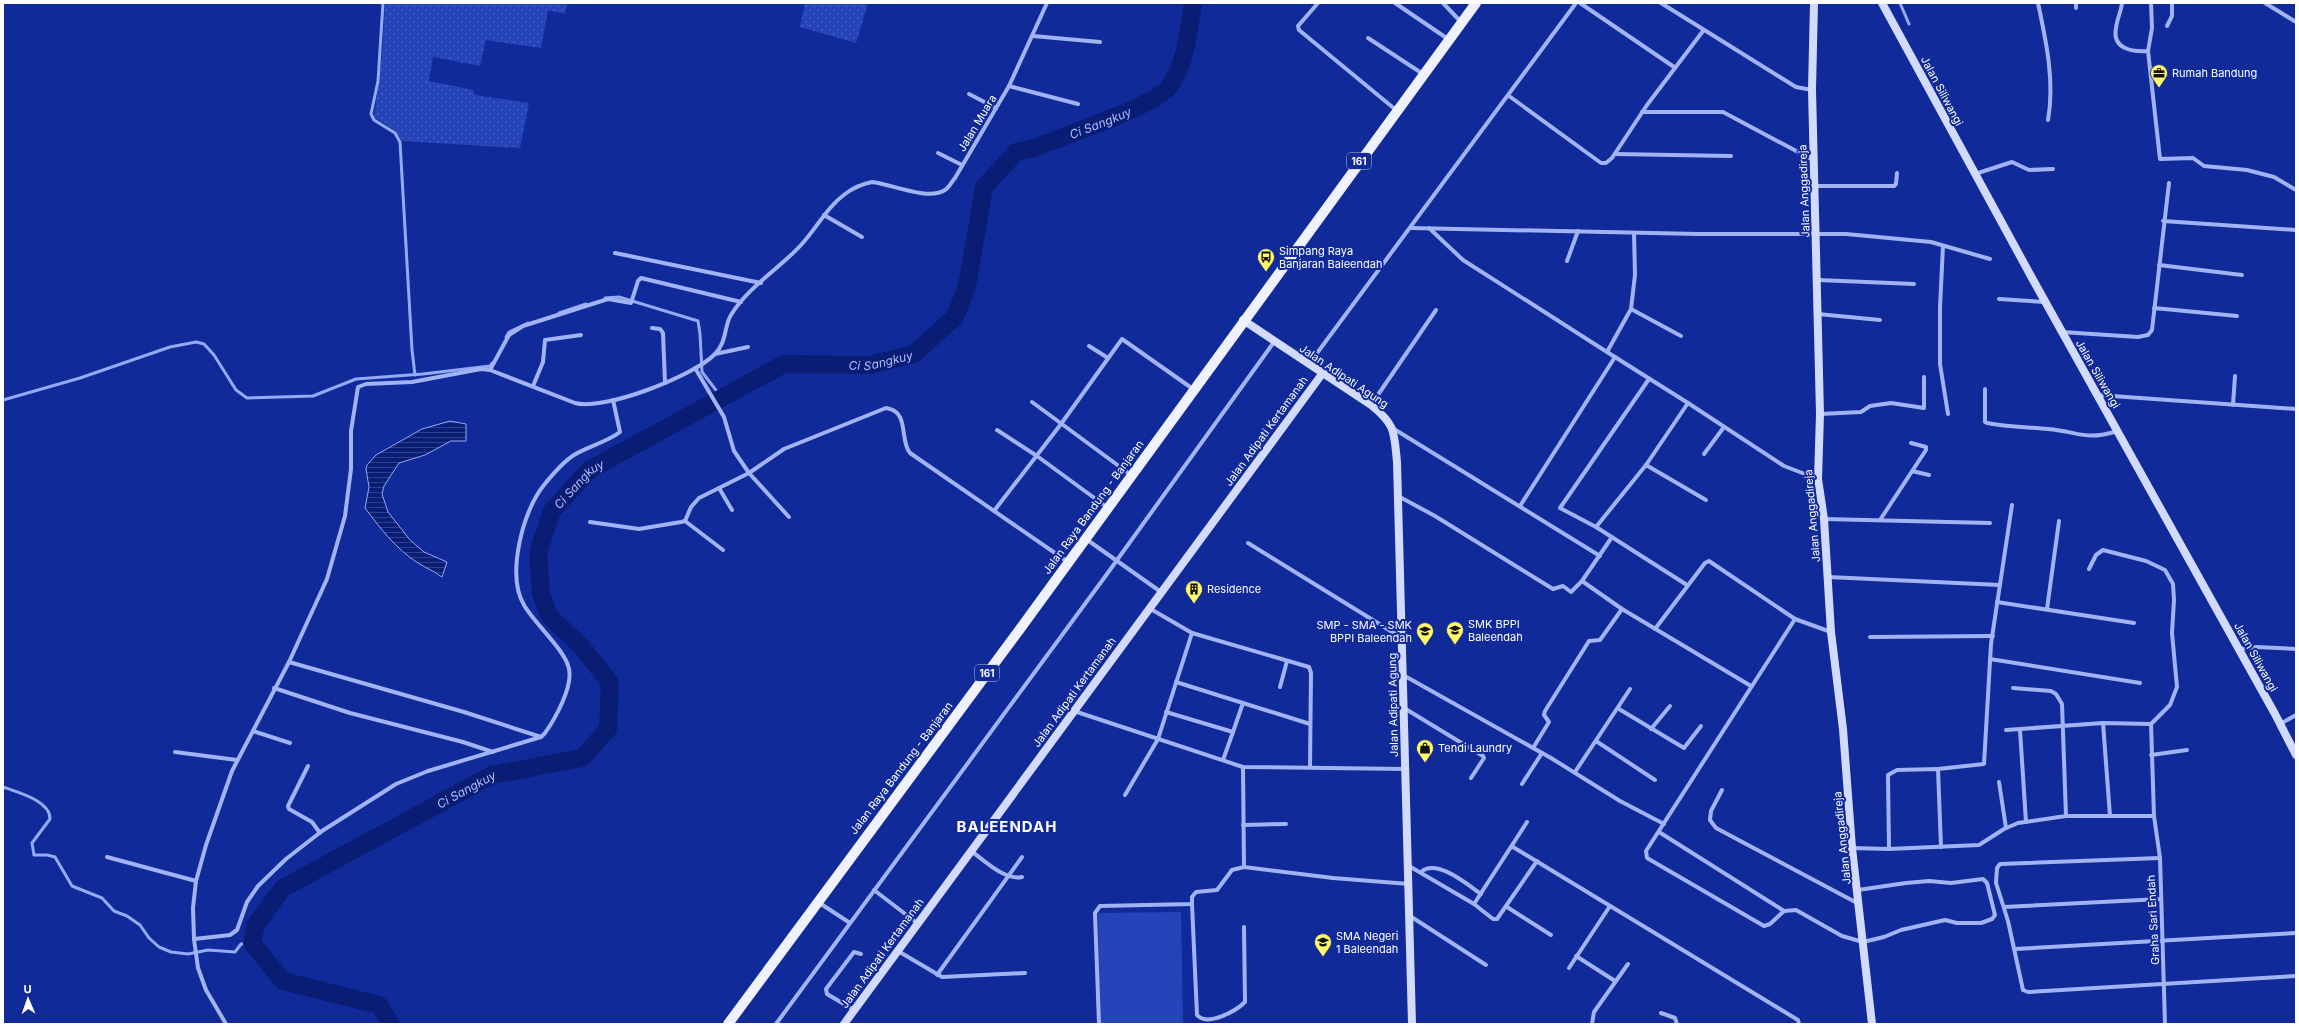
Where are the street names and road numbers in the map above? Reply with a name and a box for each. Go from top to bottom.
street label: Jalan Siliwangi [1918,54,1966,128]
street label: Jalan Muara [955,92,999,154]
street label: Jalan Anggadireja [1795,144,1813,238]
road number: 161 [1347,153,1371,169]
street label: Jalan Siliwangi [2073,337,2123,411]
street label: Jalan Adipati Agung [1297,341,1391,411]
street label: Jalan Adipati Kertamanah [1221,373,1311,489]
street label: Jalan Raya Bandung - Banjaran [1040,437,1146,577]
street label: Jalan Anggadireja [1801,469,1823,563]
street label: Jalan Siliwangi [2231,620,2281,694]
street label: Jalan Adipati Kertamanah [1029,634,1119,750]
street label: Jalan Adipati Agung [1385,653,1401,757]
road number: 161 [975,665,999,681]
street label: Jalan Raya Bandung - Banjaran [847,699,955,837]
street label: Jalan Anggadireja [1830,791,1854,885]
street label: Graha Sari Endah [2144,875,2162,965]
street label: Jalan Adipati Kertamanah [837,895,927,1011]

